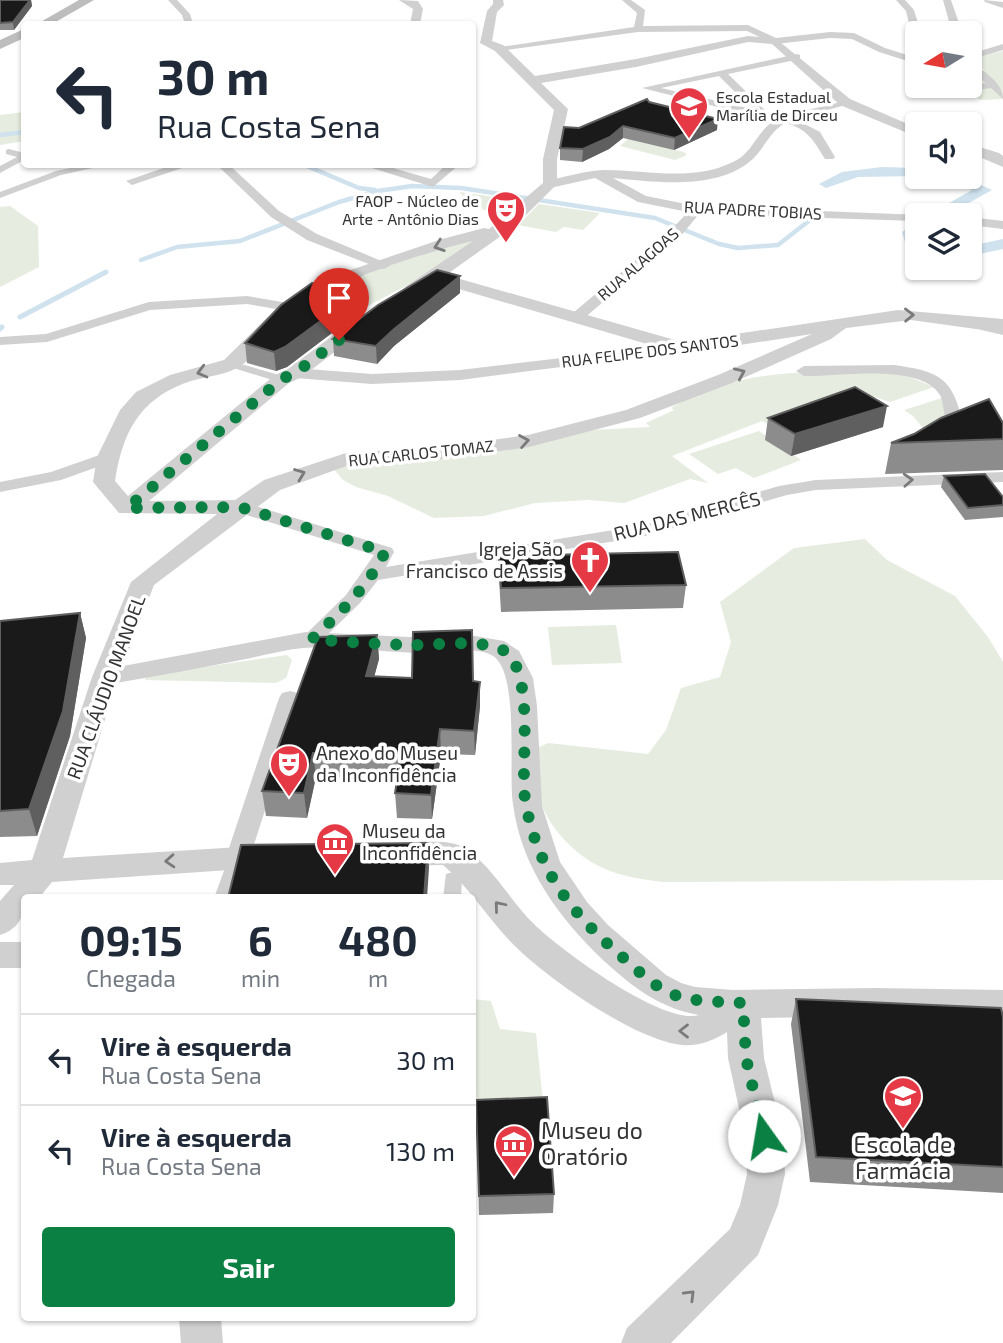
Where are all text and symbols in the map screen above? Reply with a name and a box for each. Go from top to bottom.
north arrow [905,21,982,98]
map controls [905,21,982,280]
text: 30 m [157,46,269,105]
icon: left [42,49,133,140]
school or university icon: Escola Estadual Marília de Dirceu [668,85,710,140]
place label: Escola Estadual Marília de Dirceu [716,87,838,124]
text: Rua Costa Sena [157,106,381,144]
button: sound [905,112,982,189]
theatre icon: FAOP - Núcleo de Arte - Antônio Dias [485,189,527,244]
place label: FAOP - Núcleo de Arte - Antônio Dias [342,191,479,228]
street label: RUA PADRE TOBIAS [684,196,822,223]
button: layers [905,203,982,280]
street label: RUA ALAGOAS [593,223,682,304]
one-way arrow [433,238,445,252]
pin [309,268,369,340]
icon: arrive [320,279,358,317]
one-way arrow [905,307,915,323]
street label: RUA FELIPE DOS SANTOS [560,330,740,371]
one-way arrow [197,363,209,378]
one-way arrow [733,367,745,381]
one-way arrow [518,434,529,449]
street label: RUA CARLOS TOMAZ [347,435,495,470]
one-way arrow [293,469,305,483]
one-way arrow [903,472,914,487]
street label: RUA DAS MERCÊS [611,486,763,545]
place label: Igreja São Francisco de Assis [406,537,563,582]
church icon: Igreja São Francisco de Assis [569,539,611,594]
street label: RUA CLÁUDIO MANOEL [61,591,150,782]
place label: Anexo do Museu da Inconfidência [316,741,458,786]
theatre icon: Anexo do Museu da Inconfidência [268,743,310,798]
place label: Museu da Inconfidência [362,819,477,864]
museum icon: Museu da Inconfidência [314,821,356,876]
one-way arrow [164,854,175,869]
one-way arrow [495,901,507,914]
text: 09:15 [79,914,183,964]
text: 6 [248,914,273,964]
text: 480 [338,914,418,964]
text: Chegada [86,964,176,992]
text: min [241,964,280,992]
text: m [368,964,388,992]
one-way arrow [678,1023,688,1039]
text: Vire à esquerda [101,1030,292,1061]
icon: left [42,1041,80,1079]
text: 30 m [396,1044,455,1075]
text: Rua Costa Sena [101,1061,262,1089]
school or university icon: Escola de Farmácia [882,1075,924,1130]
position arrow [727,1099,801,1173]
place label: Museu do Oratório [541,1116,643,1170]
text: Vire à esquerda [101,1121,292,1152]
museum icon: Museu do Oratório [493,1123,535,1178]
place label: Escola de Farmácia [854,1130,952,1184]
icon: left [42,1132,80,1170]
text: 130 m [386,1135,455,1166]
text: Rua Costa Sena [101,1152,262,1180]
button: Sair [42,1227,455,1307]
one-way arrow [682,1290,695,1303]

